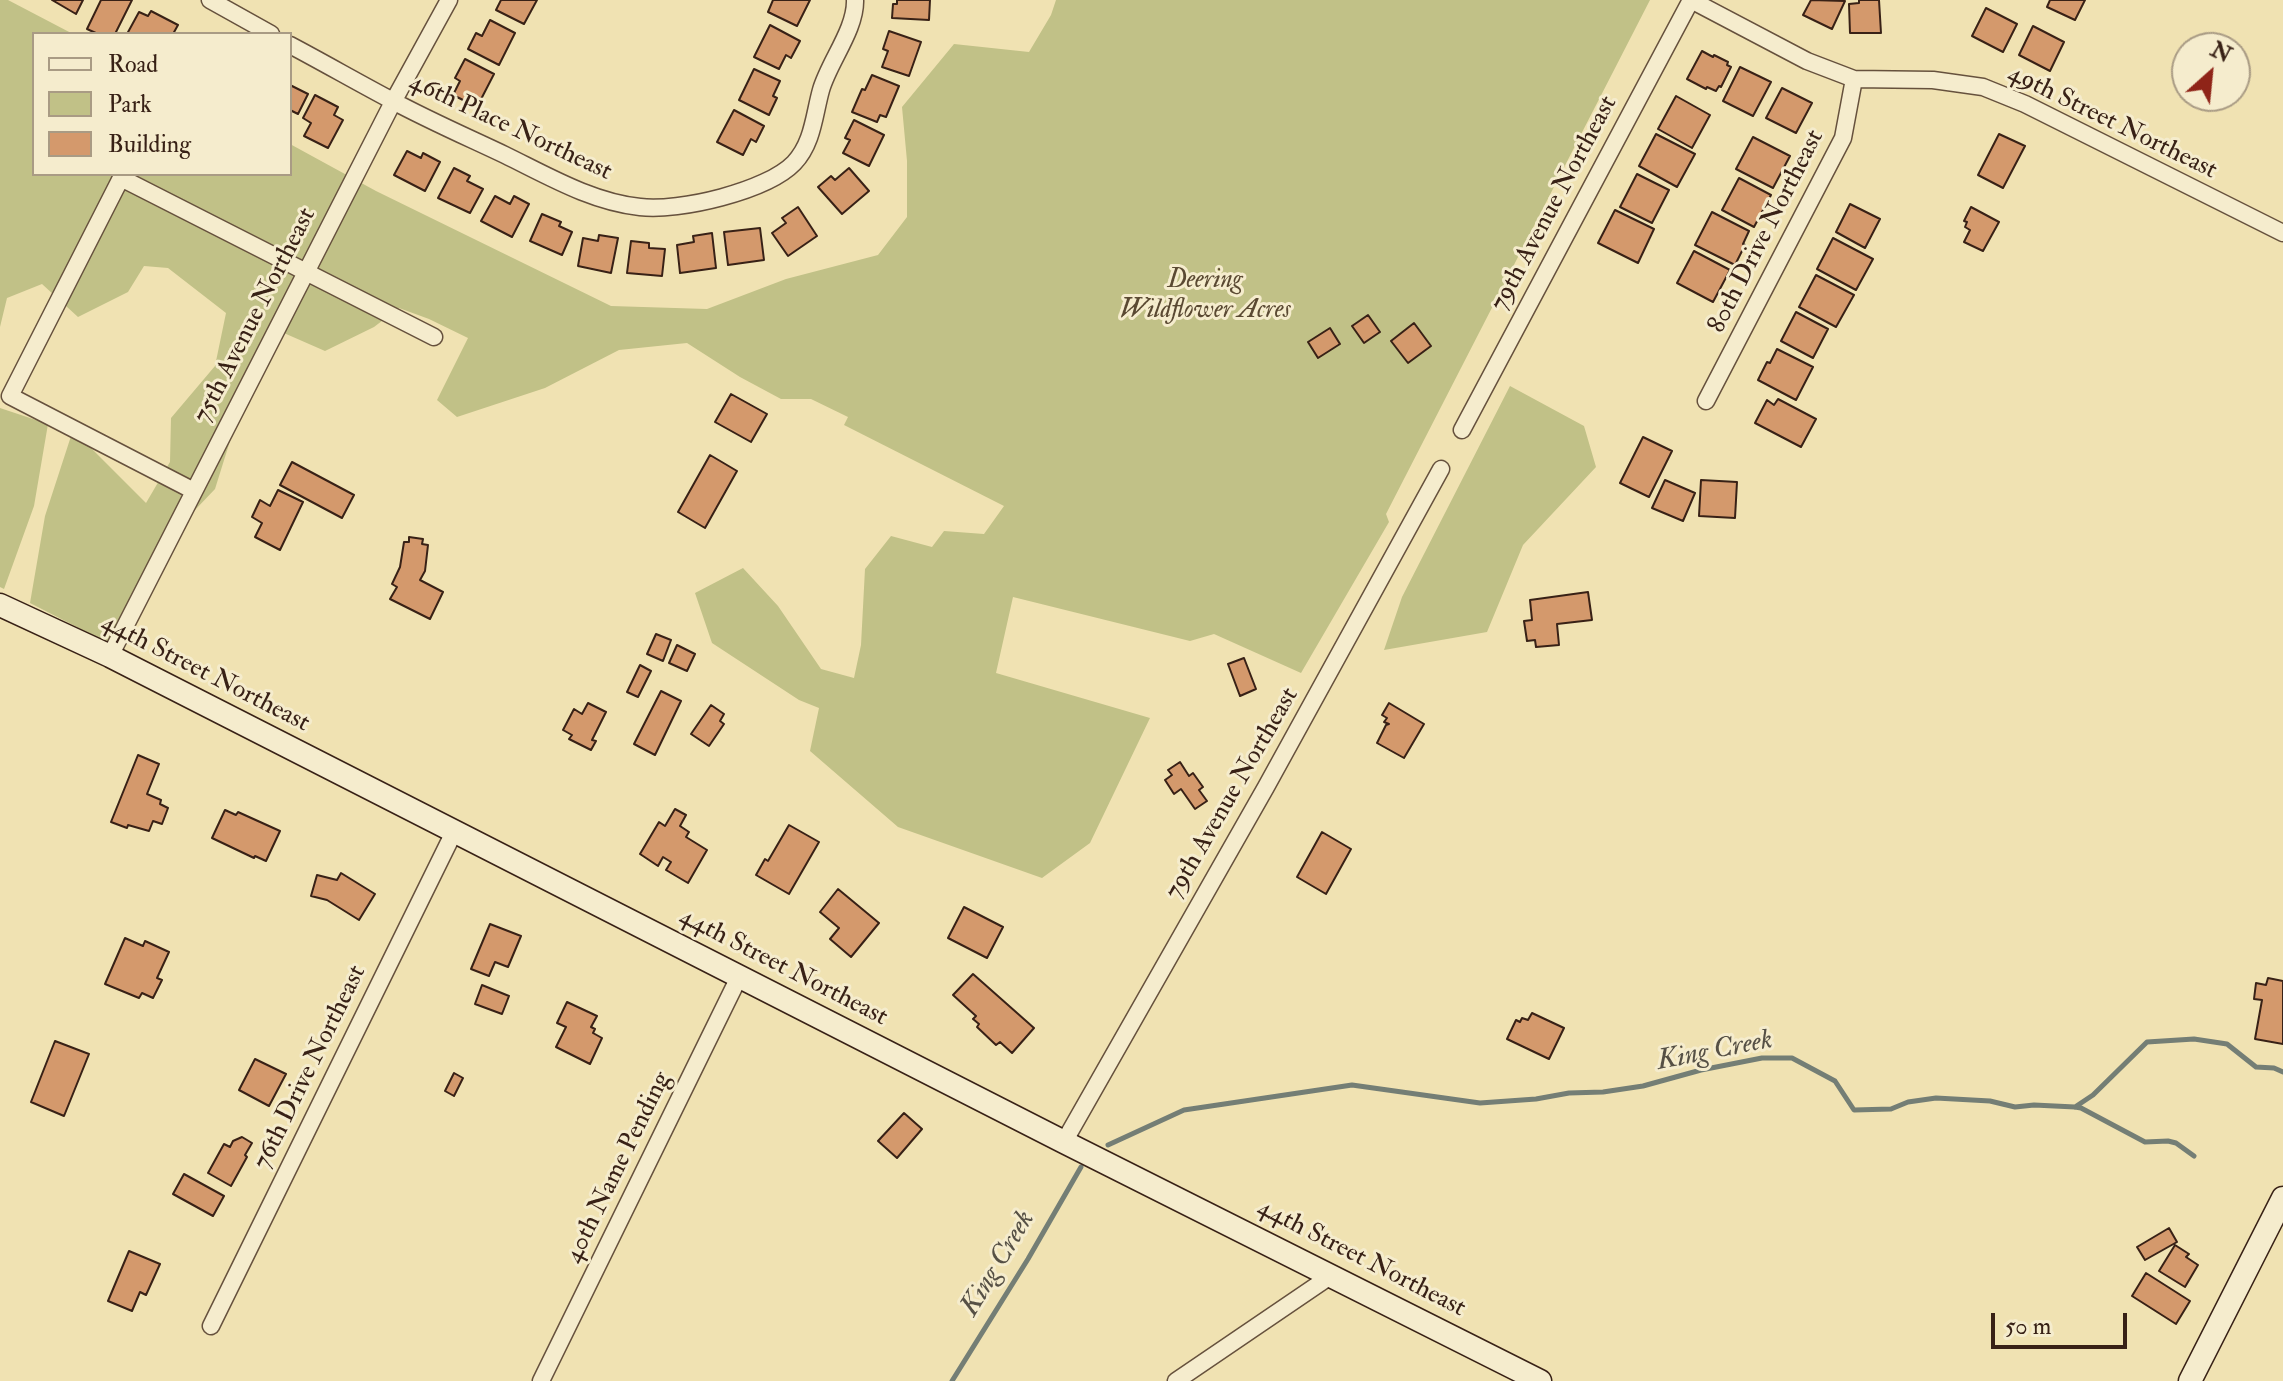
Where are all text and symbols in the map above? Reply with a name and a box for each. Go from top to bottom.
legend [32,32,292,176]
north arrow [2171,32,2251,112]
text: N [2206,35,2236,69]
text: Road [108,49,158,80]
street label: 49th Street Northeast [2002,59,2222,187]
street label: 46th Place Northeast [404,67,616,189]
text: Park [108,89,152,120]
street label: 79th Avenue Northeast [1485,91,1625,317]
street label: 80th Drive Northeast [1702,125,1832,339]
text: Building [108,129,191,160]
street label: 75th Avenue Northeast [188,203,324,429]
park label: Deering Wildflower Acres [1119,265,1291,326]
street label: 44th Street Northeast [96,608,314,740]
street label: 79th Avenue Northeast [1160,683,1306,905]
street label: 44th Street Northeast [674,902,892,1034]
street label: 76th Drive Northeast [248,961,374,1175]
water label: King Creek [1654,1024,1776,1080]
street label: 40th Name Pending [559,1067,679,1269]
street label: 44th Street Northeast [1252,1193,1470,1325]
water label: King Creek [955,1205,1043,1323]
scale bar [1995,1297,2131,1347]
text: 50 m [2005,1311,2051,1342]

